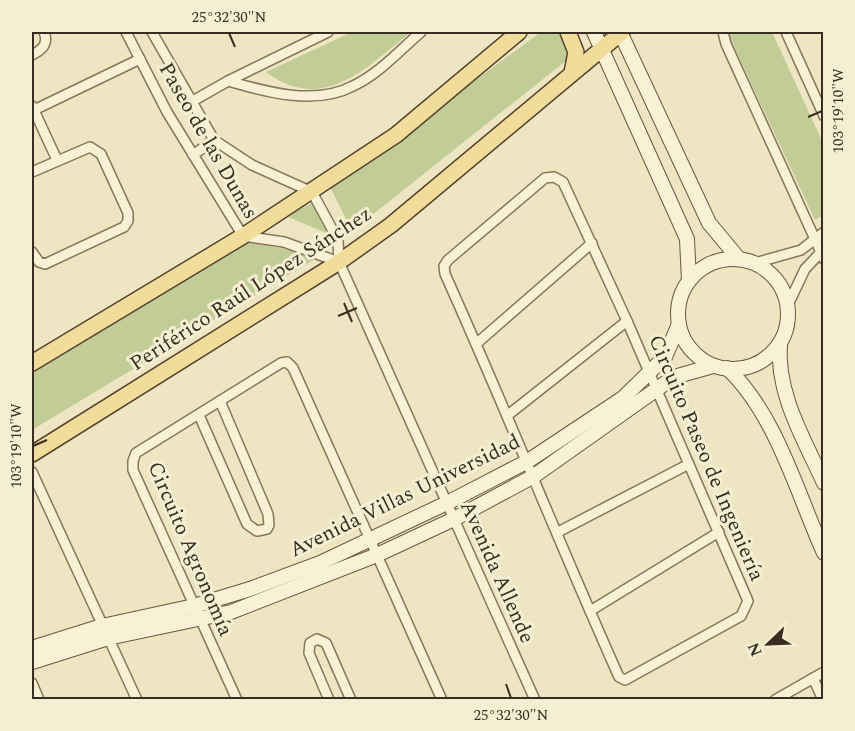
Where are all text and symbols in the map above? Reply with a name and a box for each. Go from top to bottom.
text: 25°32'30"N [192,6,267,29]
street label: Paseo de las Dunas [150,57,266,225]
text: 103°19'10"W [827,68,850,154]
street label: Periférico Raúl López Sánchez [123,198,379,380]
street label: Circuito Paseo de Ingeniería [640,330,773,587]
text: 103°19'10"W [5,403,28,489]
street label: Avenida Villas Universidad [284,426,526,566]
street label: Circuito Agronomía [139,457,242,642]
street label: Avenida Allende [451,495,543,649]
north arrow [738,614,798,674]
text: N [742,639,769,660]
text: 25°32'30"N [474,704,549,727]

